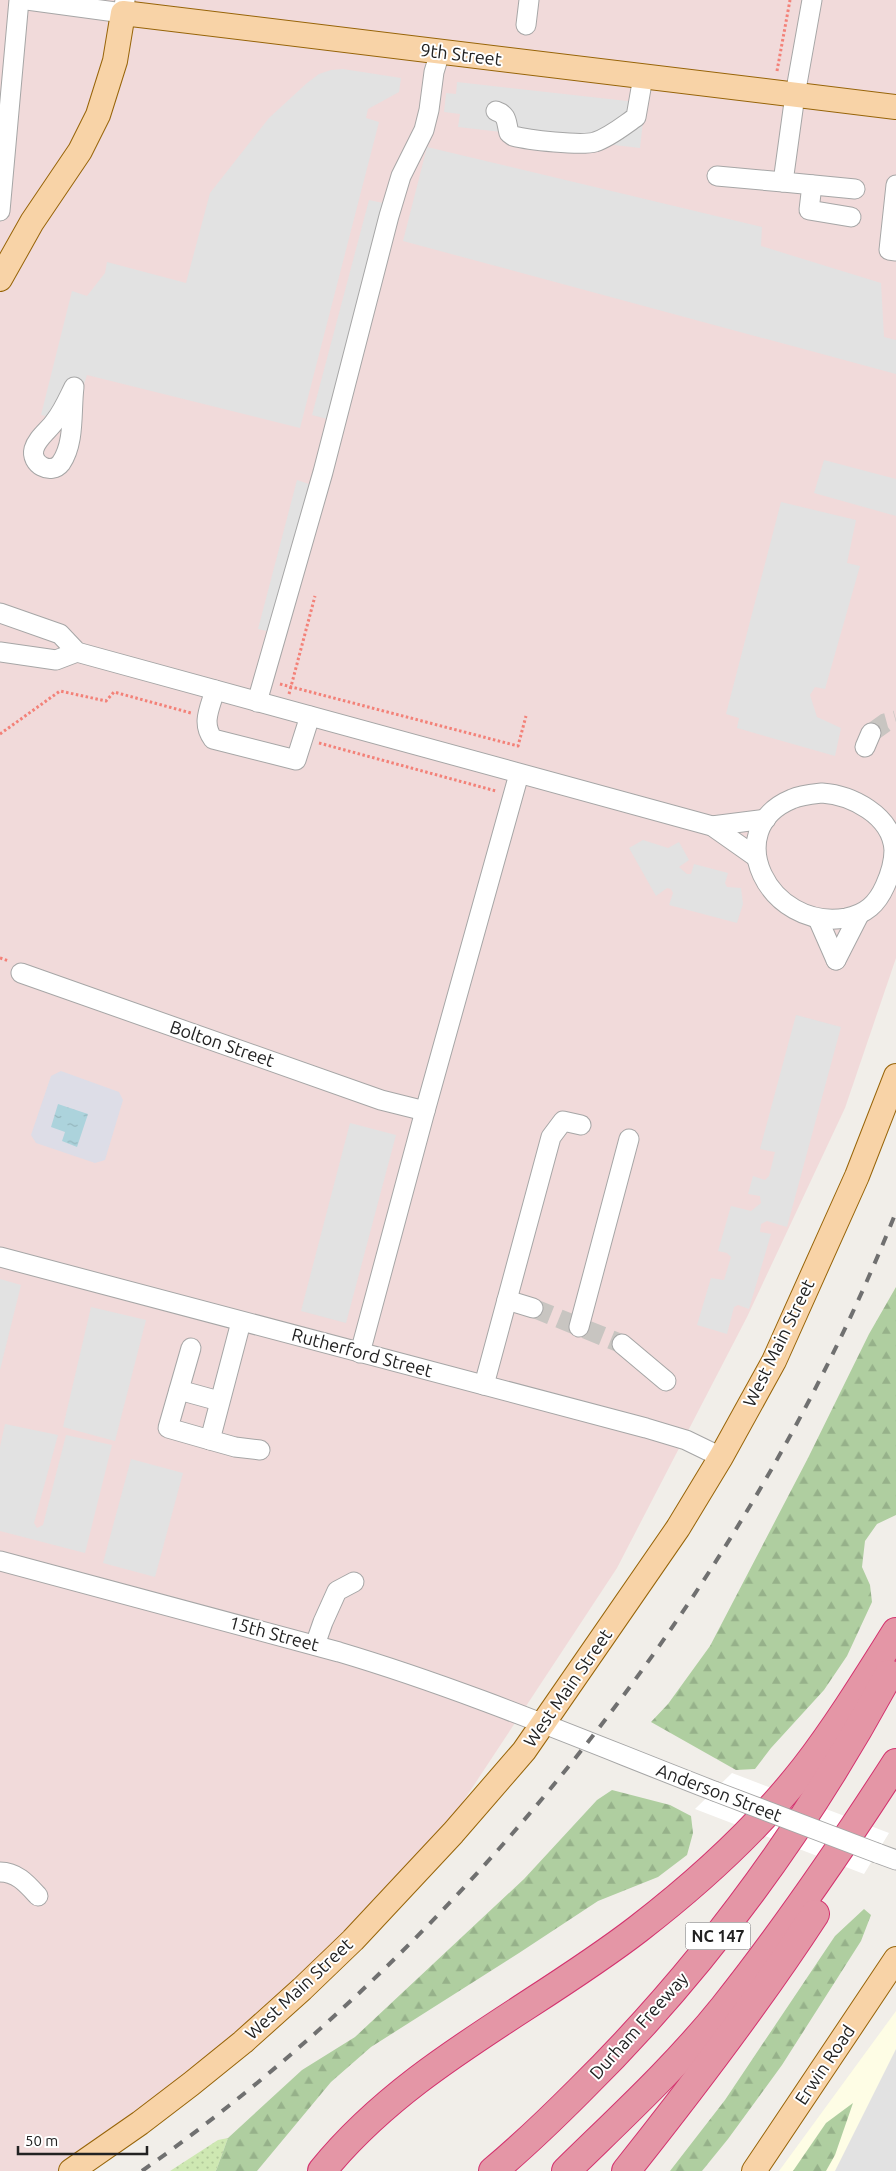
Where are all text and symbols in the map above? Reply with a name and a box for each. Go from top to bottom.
street label: 9th Street [419,39,503,69]
street label: Bolton Street [168,1016,277,1070]
street label: West Main Street [739,1276,818,1410]
street label: Rutherford Street [290,1324,435,1380]
street label: 15th Street [227,1611,321,1655]
street label: West Main Street [519,1625,615,1750]
street label: Anderson Street [654,1759,785,1825]
road number: NC 147 [686,1922,750,1950]
street label: West Main Street [241,1933,356,2043]
street label: Durham Freeway [585,1968,692,2083]
street label: Erwin Road [790,2021,858,2108]
scale bar [18,2124,146,2156]
text: 50 m [25,2132,58,2149]

